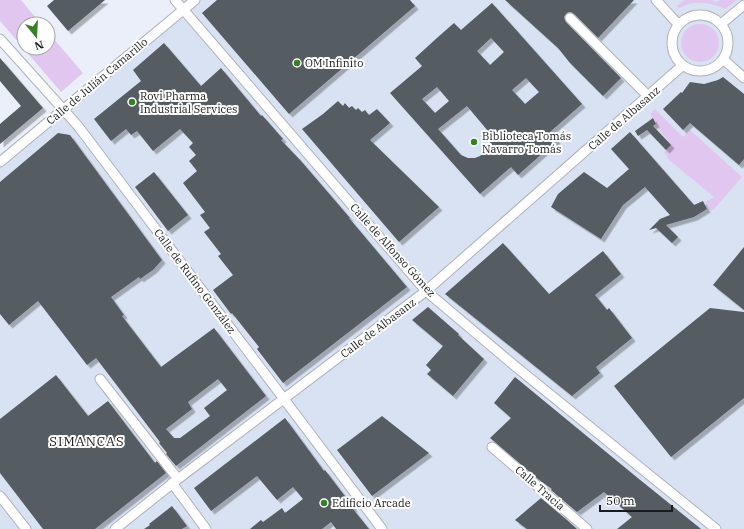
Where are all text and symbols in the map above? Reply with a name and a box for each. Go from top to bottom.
north arrow [16,16,56,56]
street label: Calle de Julián Camarillo [43,34,151,128]
text: N [33,38,45,54]
place label: OM Infinito [305,56,363,70]
marker: OM Infinito [292,58,302,68]
street label: Calle de Albasanz [585,83,663,153]
place label: Rovi Pharma Industrial Services [140,89,237,116]
marker: Rovi Pharma Industrial Services [127,97,137,107]
place label: Biblioteca Tomás Navarro Tomás [482,129,571,156]
marker: Biblioteca Tomás Navarro Tomás [469,137,479,147]
street label: Calle de Alfonso Gómez [347,200,439,300]
street label: Calle de Rufino González [151,226,239,336]
street label: Calle de Albasanz [338,295,419,361]
district label: SIMANCAS [49,433,125,450]
street label: Calle Tracia [512,463,568,513]
scale bar [600,487,672,513]
text: 50 m [606,493,635,508]
place label: Edificio Arcade [332,496,411,510]
marker: Edificio Arcade [319,498,329,508]

